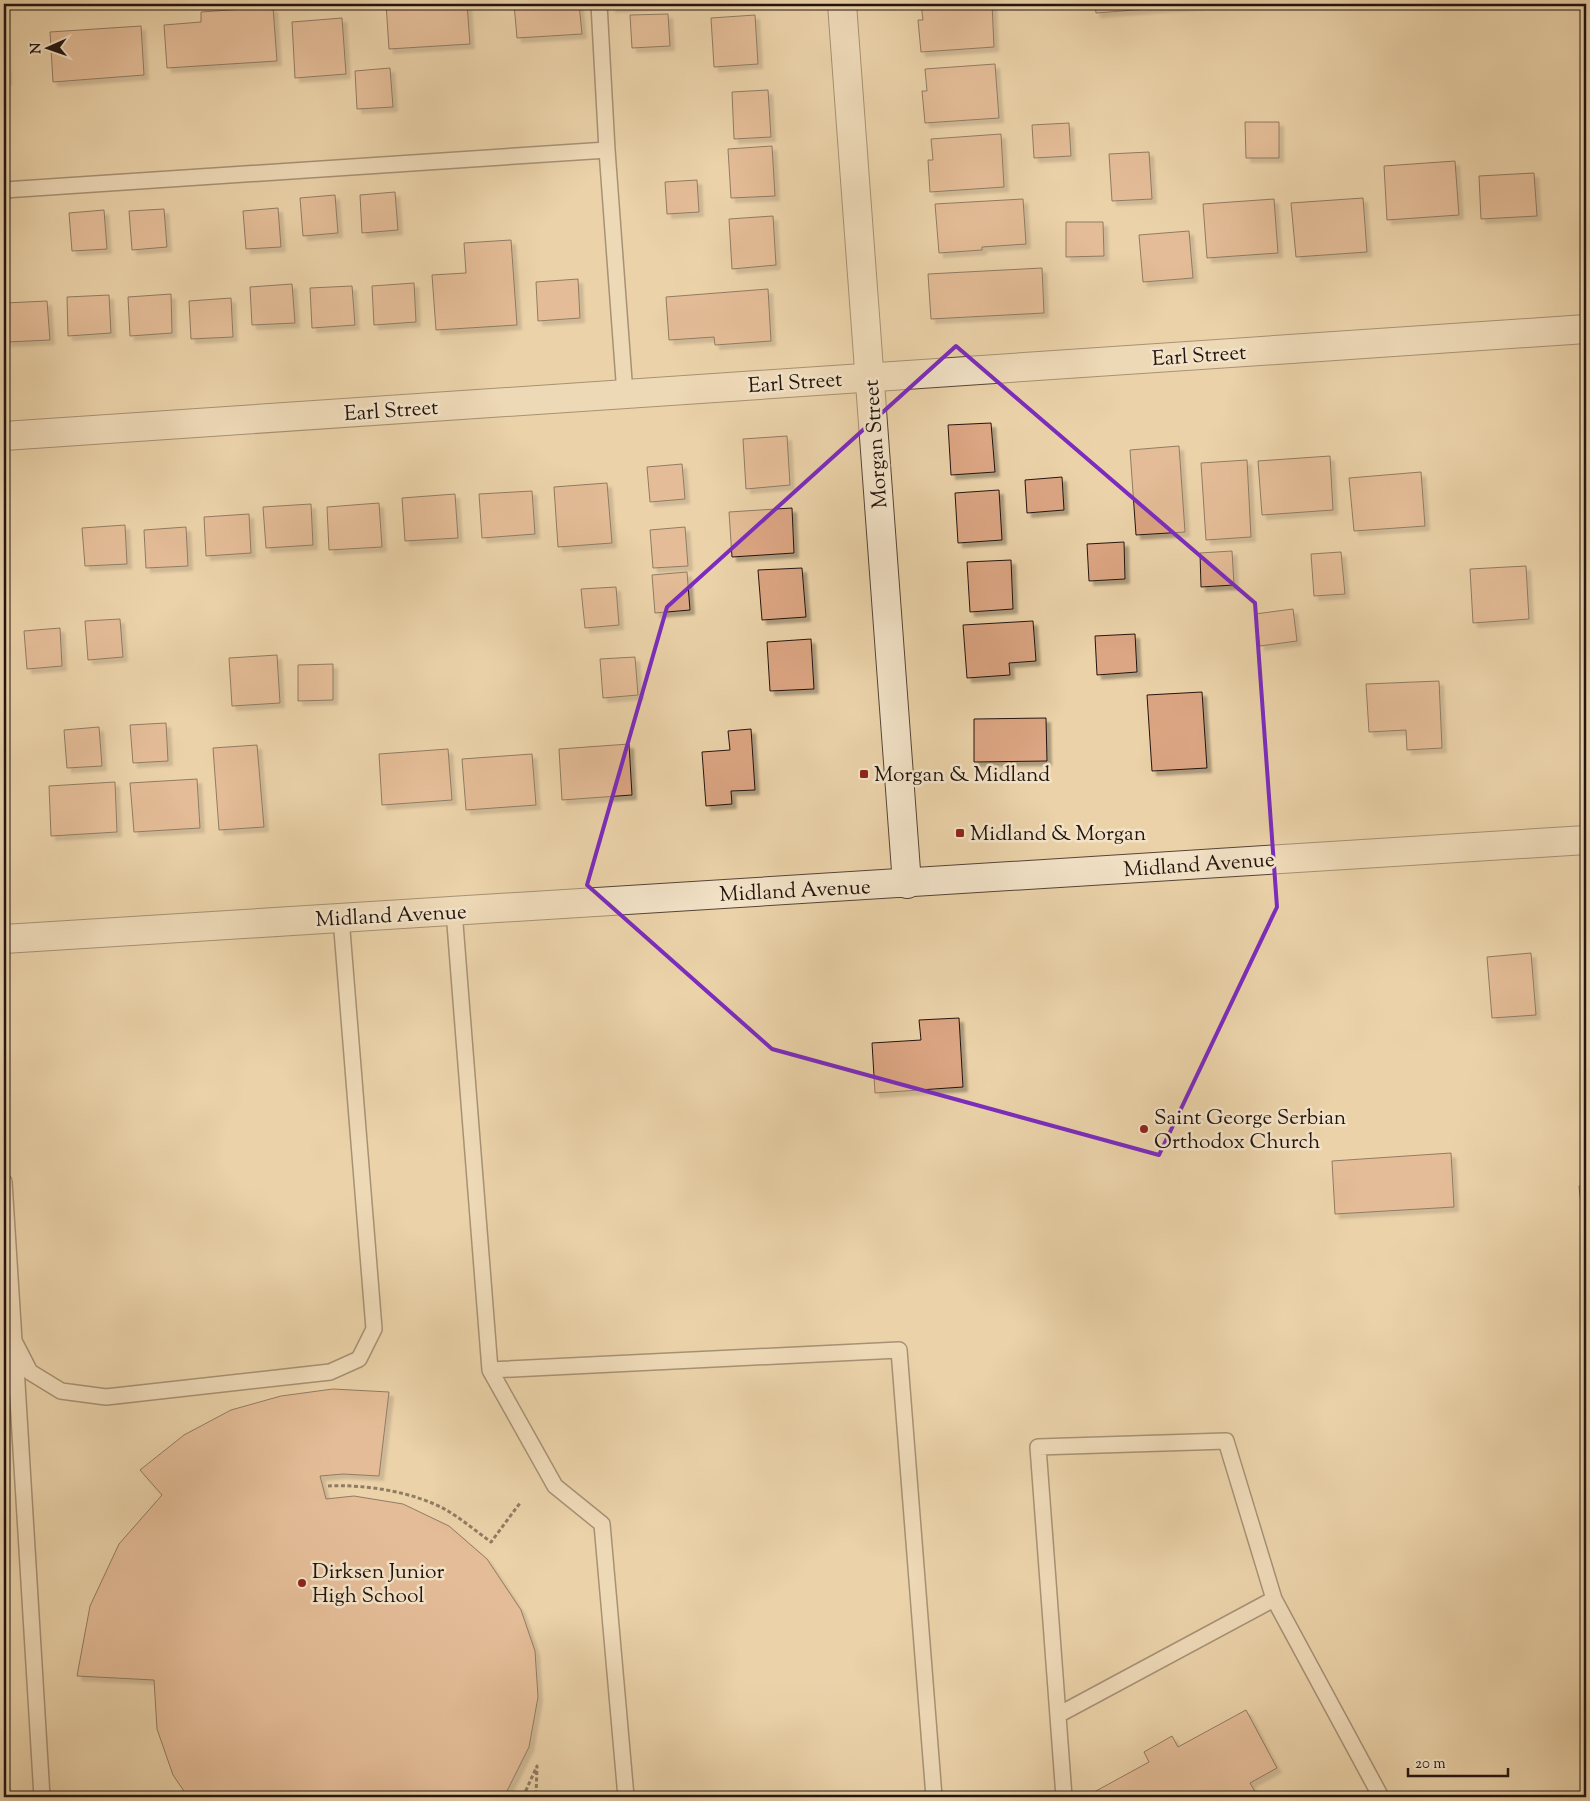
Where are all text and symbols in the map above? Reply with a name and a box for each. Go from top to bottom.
north arrow [22,22,72,72]
text: N [27,42,47,54]
street label: Earl Street [1151,339,1247,375]
street label: Earl Street [747,366,843,402]
street label: Morgan Street [858,378,896,509]
street label: Earl Street [343,394,439,430]
place label: Morgan & Midland [874,761,1050,791]
marker: Morgan & Midland [858,768,870,780]
place label: Midland & Morgan [970,820,1146,850]
marker: Midland & Morgan [954,827,966,839]
street label: Midland Avenue [1123,846,1276,886]
street label: Midland Avenue [719,873,871,911]
street label: Midland Avenue [315,898,467,936]
place label: Saint George Serbian Orthodox Church [1154,1104,1346,1158]
marker: Saint George Serbian Orthodox Church [1138,1123,1150,1135]
place label: Dirksen Junior High School [312,1558,445,1612]
marker: Dirksen Junior High School [296,1577,308,1589]
scale bar [1408,1746,1508,1778]
text: 20 m [1415,1754,1446,1775]

